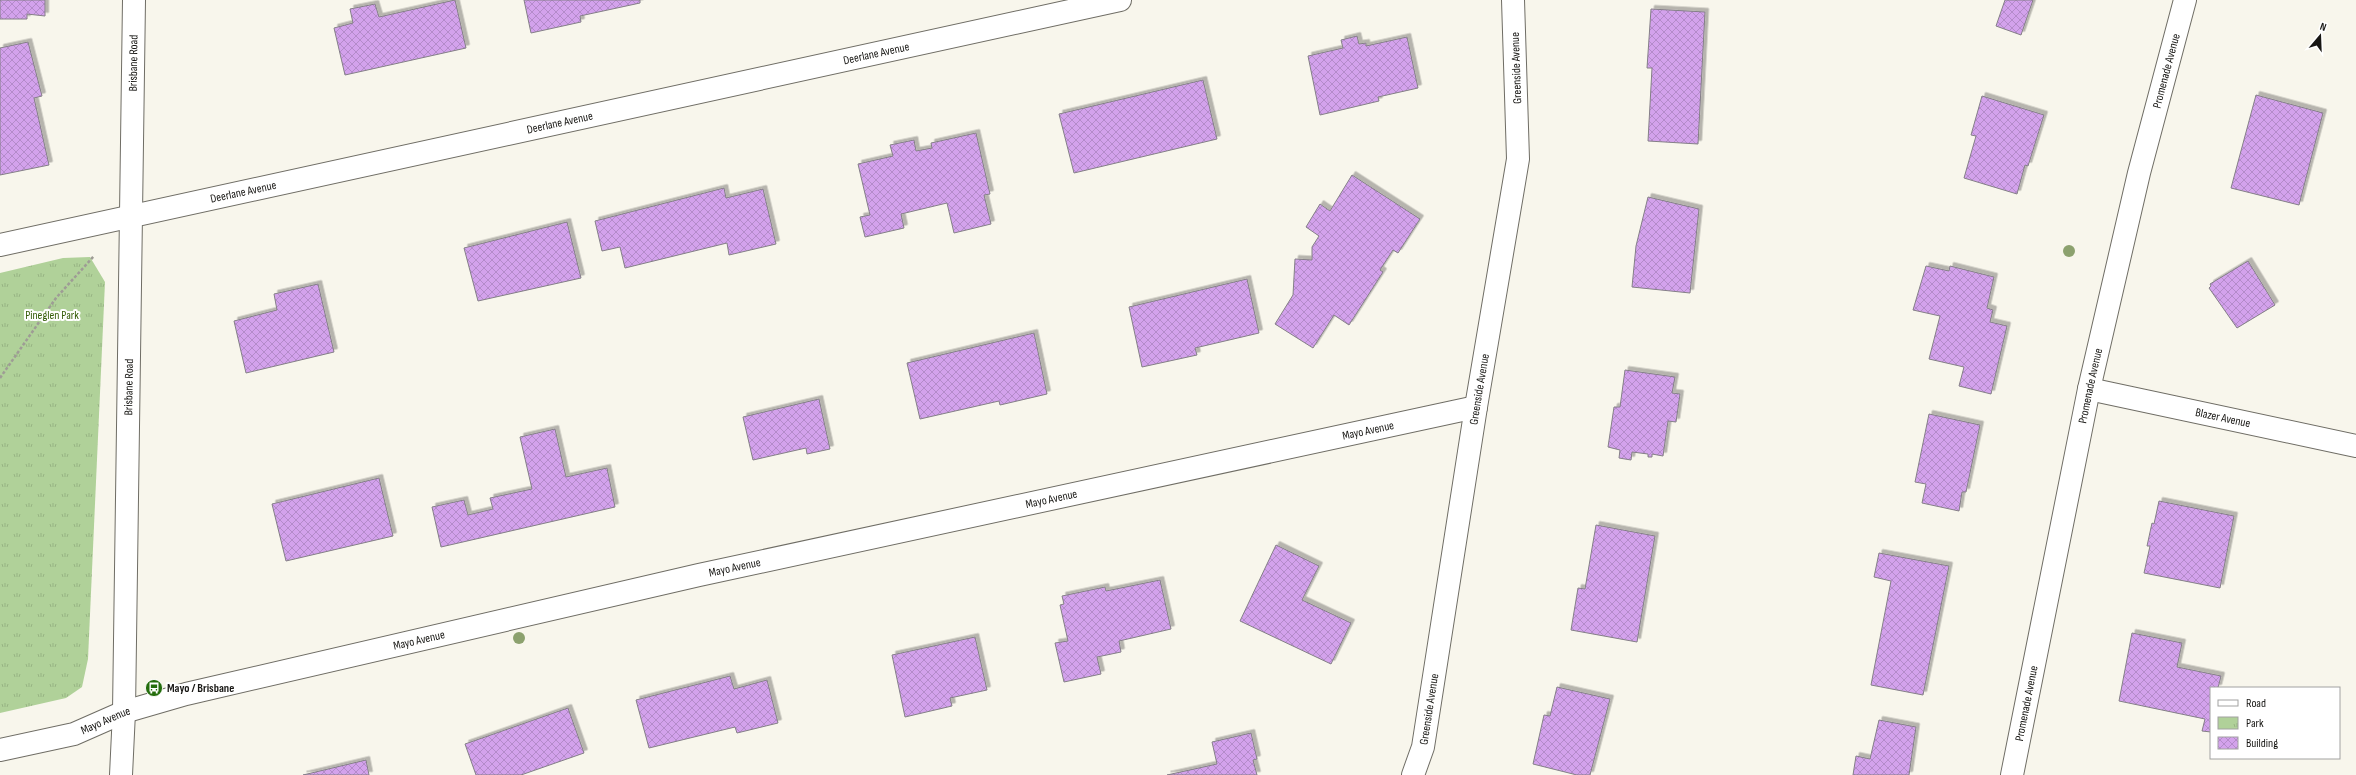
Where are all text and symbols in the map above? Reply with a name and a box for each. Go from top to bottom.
north arrow [2300,16,2340,56]
text: N [2318,20,2328,34]
street label: Greenside Avenue [1508,32,1525,104]
street label: Promenade Avenue [2150,32,2184,110]
street label: Brisbane Road [126,35,142,92]
street label: Deerlane Avenue [842,39,911,68]
street label: Deerlane Avenue [525,109,594,138]
street label: Deerlane Avenue [209,178,278,207]
park label: Pineglen Park [25,308,79,323]
street label: Promenade Avenue [2075,347,2106,425]
street label: Greenside Avenue [1466,352,1493,426]
street label: Brisbane Road [121,359,137,416]
street label: Blazer Avenue [2194,405,2252,431]
street label: Mayo Avenue [1341,418,1396,444]
street label: Mayo Avenue [1024,486,1079,512]
street label: Mayo Avenue [708,555,762,581]
street label: Mayo Avenue [392,627,446,654]
street label: Promenade Avenue [2012,664,2042,743]
street label: Greenside Avenue [1416,672,1442,746]
bus stop icon: Mayo / Brisbane [144,678,164,698]
place label: Mayo / Brisbane [167,681,234,696]
legend [2210,687,2340,759]
text: Road [2246,696,2266,711]
street label: Mayo Avenue [79,704,132,738]
text: Park [2246,716,2264,731]
text: Building [2246,736,2278,751]

